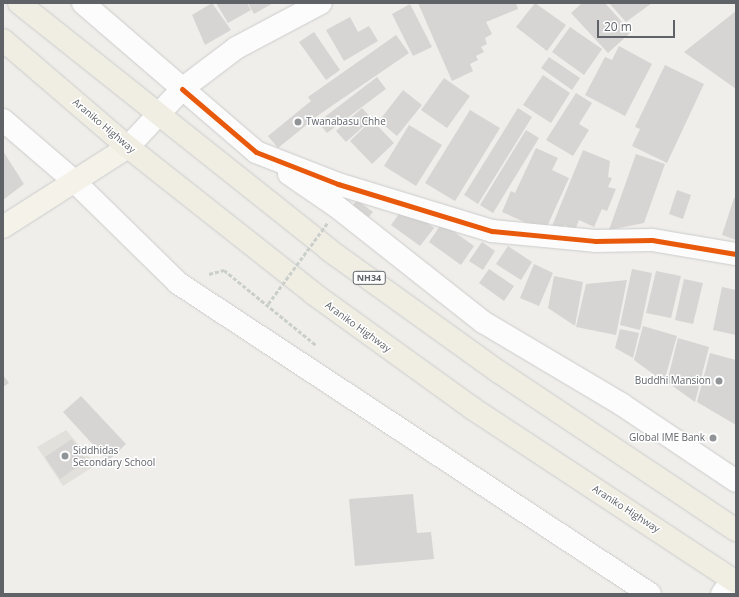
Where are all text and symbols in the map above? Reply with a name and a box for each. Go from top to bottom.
scale bar [599,12,677,38]
text: 20 m [604,18,632,35]
street label: Araniko Highway [70,96,138,156]
place label: Twanabasu Chhe [306,116,386,128]
marker: Twanabasu Chhe [293,117,303,127]
road number: NH34 [352,271,386,285]
street label: Araniko Highway [323,299,393,355]
place label: Buddhi Mansion [635,375,711,387]
marker: Buddhi Mansion [714,376,724,386]
place label: Global IME Bank [629,432,705,444]
marker: Global IME Bank [708,433,718,443]
place label: Siddhidas Secondary School [73,444,155,468]
marker: Siddhidas Secondary School [60,451,70,461]
street label: Araniko Highway [590,483,662,535]

